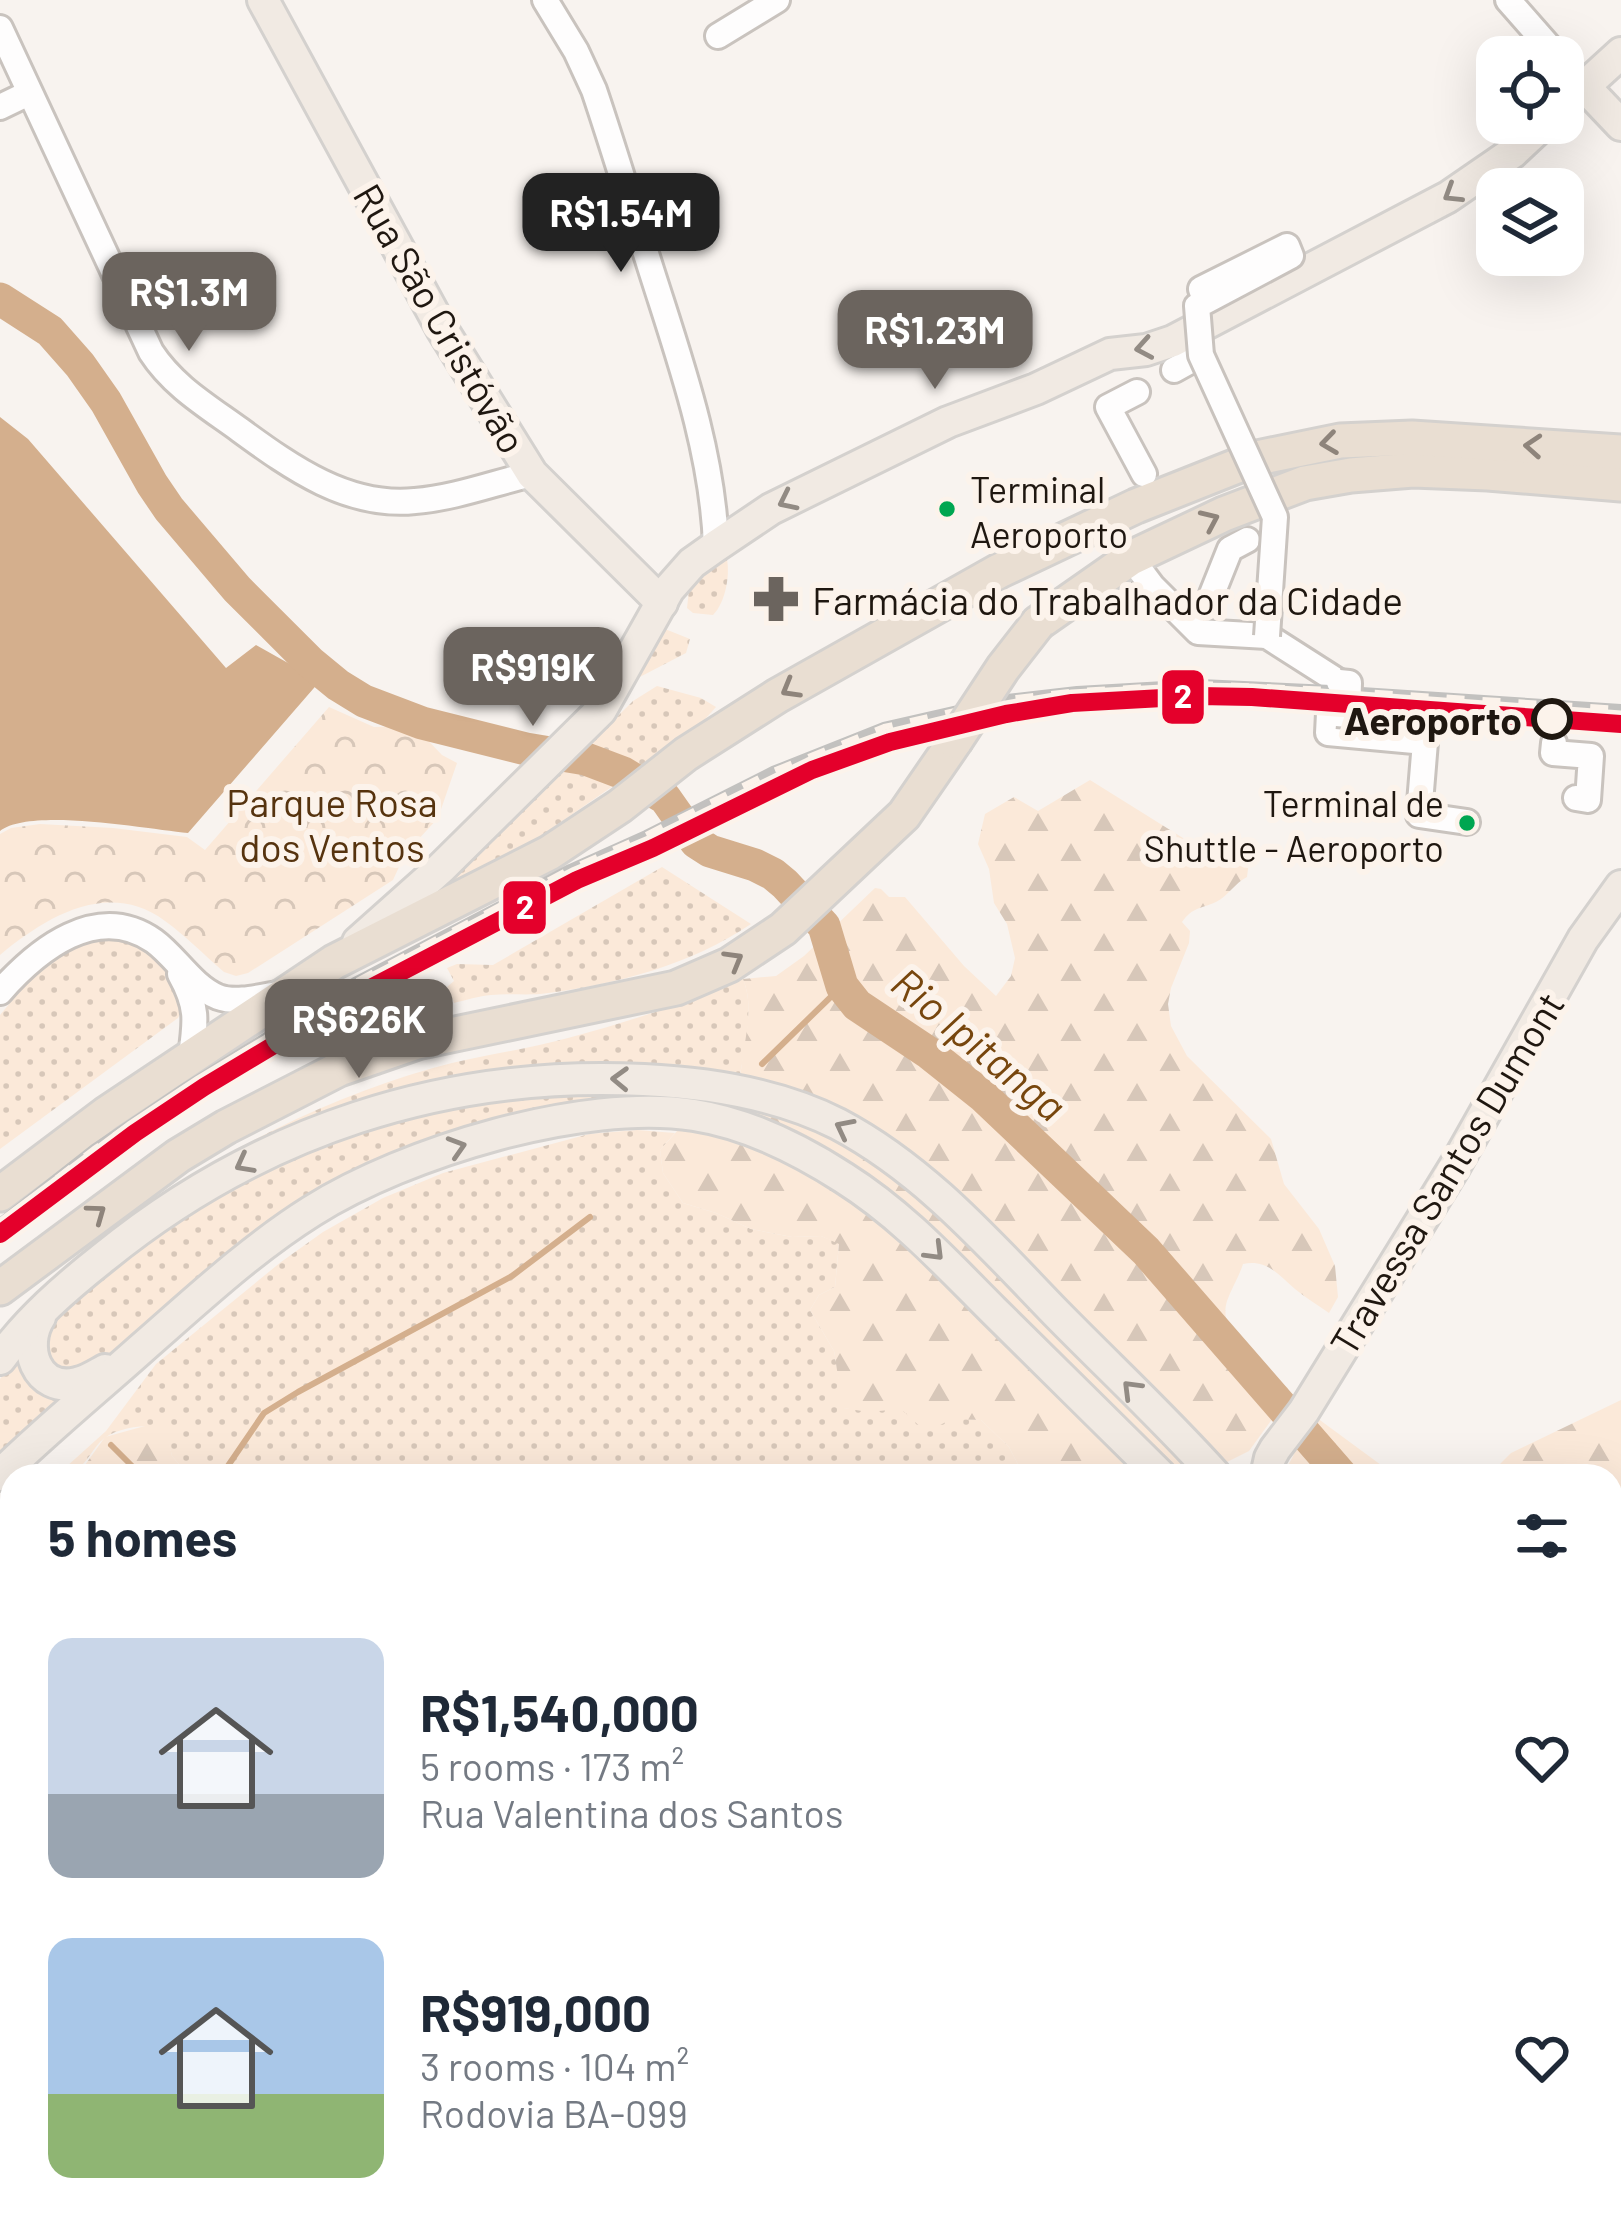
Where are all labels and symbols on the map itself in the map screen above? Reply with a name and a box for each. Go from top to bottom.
pin: R$1.54M [510,173,732,275]
street label: Rua São Cristóvão [345,175,537,461]
one-way arrow [1443,180,1465,202]
pin: R$1.3M [91,252,287,354]
pin: R$1.23M [824,290,1046,392]
one-way arrow [1135,335,1155,360]
one-way arrow [1319,429,1339,455]
one-way arrow [1523,434,1542,460]
place label: Terminal Aeroporto [970,467,1128,555]
one-way arrow [778,487,799,510]
marker: Terminal Aeroporto [936,498,958,520]
one-way arrow [1197,511,1219,535]
pharmacy icon: Farmácia do Trabalhador da Cidade [751,574,801,624]
place label: Farmácia do Trabalhador da Cidade [812,576,1403,623]
pin: R$919K [435,627,631,729]
line badge: 2 [1160,668,1206,726]
one-way arrow [781,674,803,697]
text: 2 [1174,675,1192,715]
place label: Aeroporto [1344,696,1522,743]
marker: Aeroporto [1533,700,1571,738]
park label: Parque Rosa dos Ventos [226,778,438,870]
place label: Terminal de Shuttle - Aeroporto [1144,781,1444,869]
marker: Terminal de Shuttle - Aeroporto [1456,812,1478,834]
line badge: 2 [501,879,548,936]
text: 2 [516,886,534,926]
one-way arrow [721,952,742,975]
water label: Rio Ipitanga [882,956,1077,1131]
pin: R$626K [261,979,457,1081]
street label: Travessa Santos Dumont [1319,983,1573,1363]
one-way arrow [610,1066,629,1092]
one-way arrow [834,1120,856,1143]
one-way arrow [446,1137,467,1162]
one-way arrow [235,1149,257,1172]
one-way arrow [84,1206,105,1228]
one-way arrow [921,1237,943,1259]
one-way arrow [1123,1381,1145,1403]

